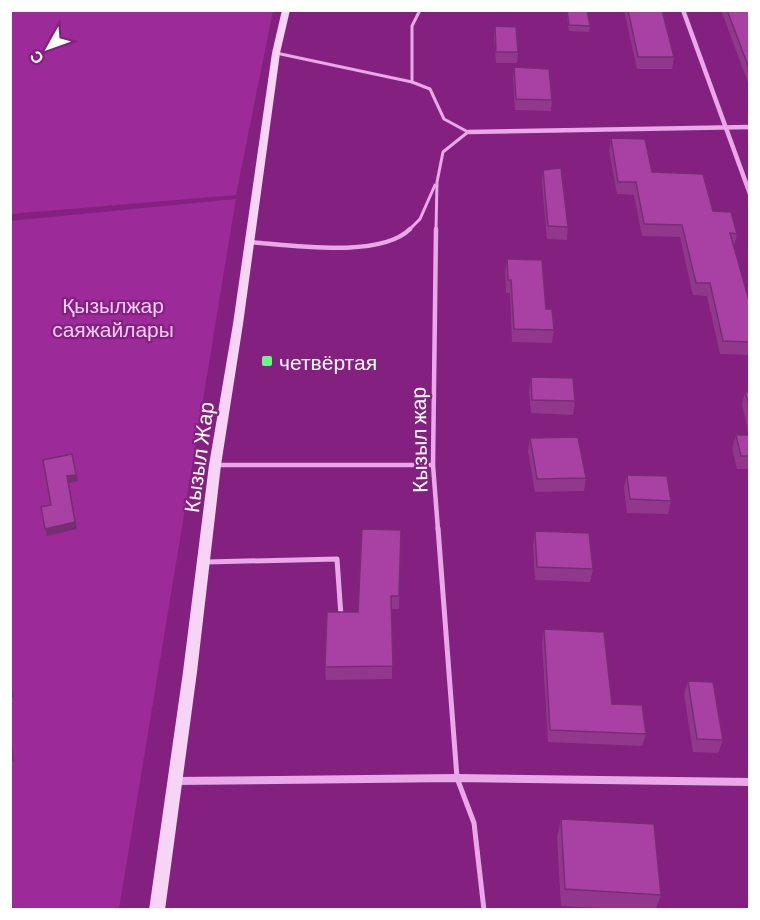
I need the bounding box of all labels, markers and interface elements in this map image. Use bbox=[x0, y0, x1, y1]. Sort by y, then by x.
north arrow bbox=[18, 18, 78, 78]
text: С bbox=[25, 47, 47, 68]
park label: Қызылжар саяжайлары bbox=[52, 292, 174, 341]
place label: четвёртая bbox=[279, 349, 377, 374]
marker: четвёртая bbox=[260, 354, 274, 368]
street label: Кызыл жар bbox=[405, 387, 431, 493]
street label: Кызыл Жар bbox=[178, 400, 218, 514]

